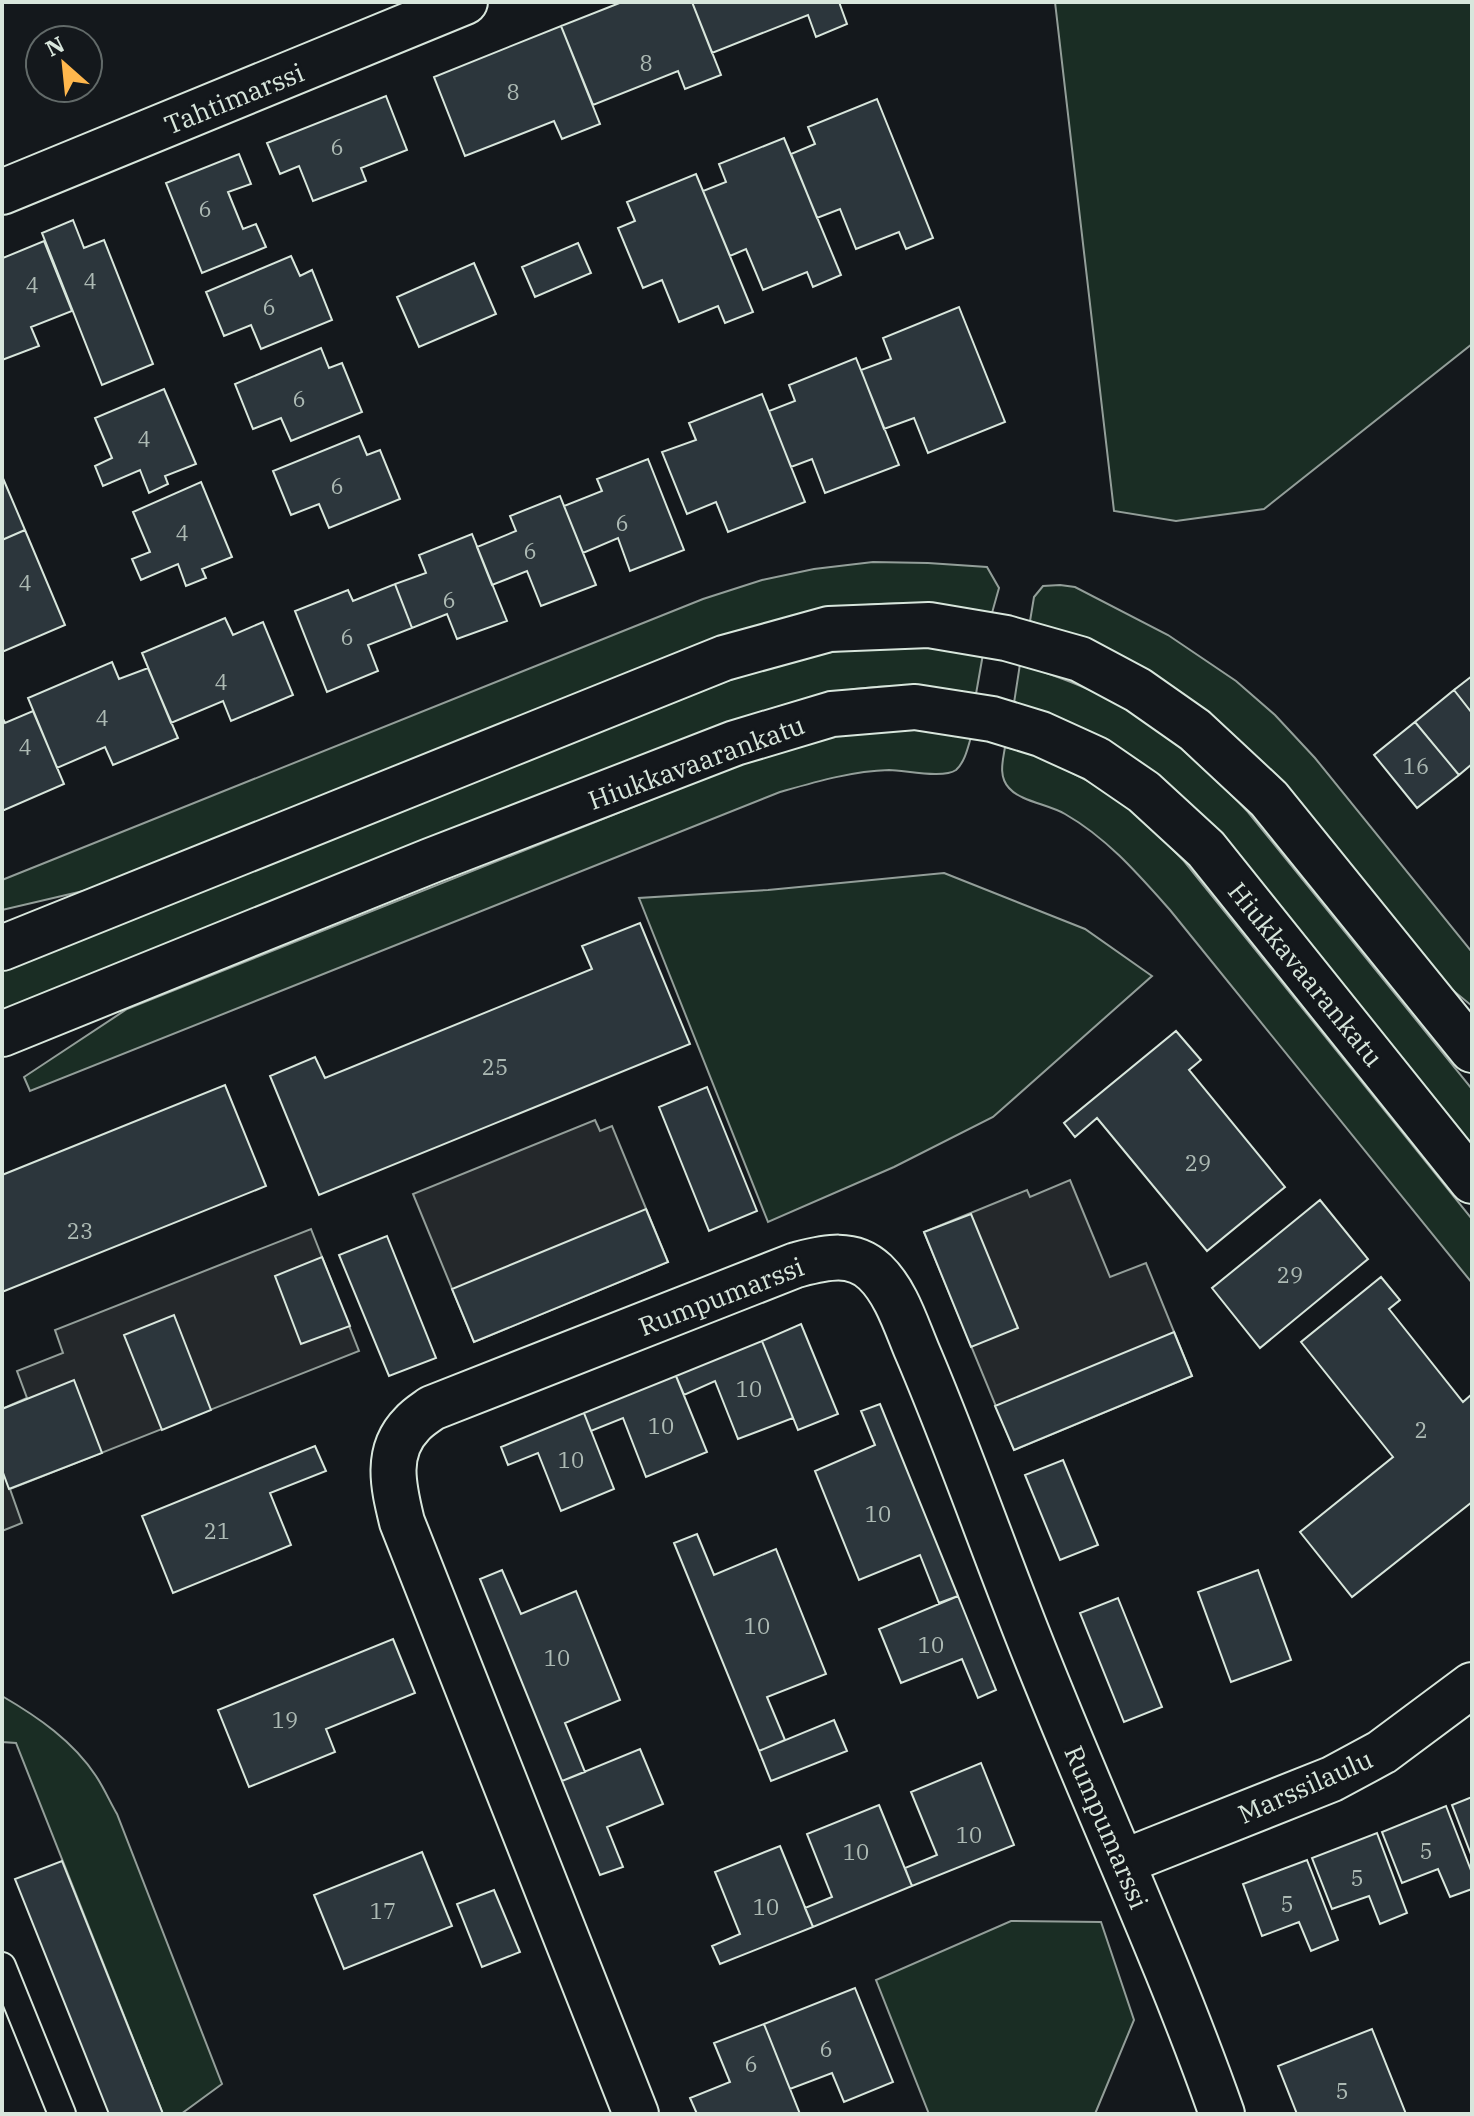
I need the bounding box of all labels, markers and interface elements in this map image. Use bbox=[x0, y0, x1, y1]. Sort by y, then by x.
north arrow bbox=[24, 24, 104, 104]
text: N bbox=[40, 29, 69, 63]
house number: 8 bbox=[639, 48, 653, 77]
street label: Tahtimarssi bbox=[159, 55, 309, 141]
house number: 8 bbox=[506, 77, 520, 106]
house number: 6 bbox=[330, 132, 344, 161]
house number: 6 bbox=[198, 194, 212, 223]
house number: 4 bbox=[83, 266, 97, 295]
house number: 4 bbox=[25, 270, 39, 299]
house number: 6 bbox=[262, 292, 276, 321]
house number: 6 bbox=[292, 384, 306, 413]
house number: 4 bbox=[137, 424, 151, 453]
house number: 6 bbox=[330, 471, 344, 500]
house number: 6 bbox=[615, 508, 629, 537]
house number: 4 bbox=[175, 518, 189, 547]
house number: 6 bbox=[523, 536, 537, 565]
house number: 4 bbox=[18, 568, 32, 597]
house number: 6 bbox=[442, 585, 456, 614]
house number: 6 bbox=[340, 622, 354, 651]
house number: 4 bbox=[214, 667, 228, 696]
house number: 4 bbox=[95, 703, 109, 732]
street label: Hiukkavaarankatu bbox=[583, 707, 809, 817]
house number: 4 bbox=[18, 732, 32, 761]
house number: 16 bbox=[1403, 751, 1429, 780]
street label: Hiukkavaarankatu bbox=[1221, 875, 1391, 1073]
house number: 25 bbox=[482, 1052, 508, 1081]
house number: 29 bbox=[1185, 1148, 1211, 1177]
house number: 23 bbox=[67, 1216, 93, 1245]
street label: Rumpumarssi bbox=[634, 1249, 808, 1343]
house number: 29 bbox=[1277, 1260, 1303, 1289]
house number: 10 bbox=[736, 1374, 762, 1403]
house number: 10 bbox=[648, 1411, 674, 1440]
house number: 2 bbox=[1414, 1415, 1428, 1444]
house number: 10 bbox=[558, 1445, 584, 1474]
house number: 10 bbox=[865, 1499, 891, 1528]
house number: 21 bbox=[204, 1516, 230, 1545]
house number: 10 bbox=[744, 1611, 770, 1640]
house number: 10 bbox=[918, 1630, 944, 1659]
house number: 10 bbox=[544, 1643, 570, 1672]
house number: 19 bbox=[272, 1705, 298, 1734]
street label: Rumpumarssi bbox=[1057, 1740, 1157, 1914]
street label: Marssilaulu bbox=[1232, 1741, 1378, 1831]
house number: 10 bbox=[956, 1820, 982, 1849]
house number: 5 bbox=[1419, 1836, 1433, 1865]
house number: 10 bbox=[843, 1837, 869, 1866]
house number: 5 bbox=[1350, 1863, 1364, 1892]
house number: 5 bbox=[1280, 1889, 1294, 1918]
house number: 10 bbox=[753, 1892, 779, 1921]
house number: 17 bbox=[370, 1896, 396, 1925]
house number: 6 bbox=[819, 2034, 833, 2063]
house number: 6 bbox=[744, 2049, 758, 2078]
house number: 5 bbox=[1335, 2076, 1349, 2105]

